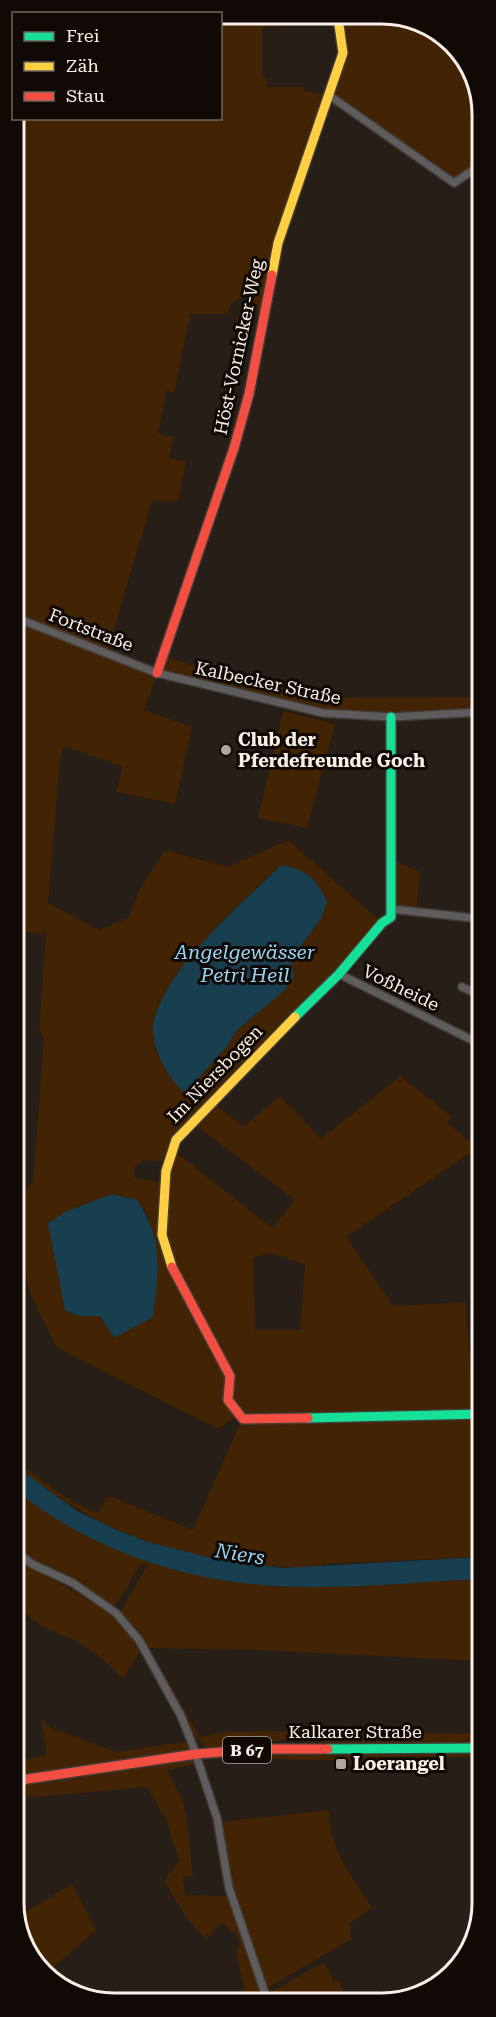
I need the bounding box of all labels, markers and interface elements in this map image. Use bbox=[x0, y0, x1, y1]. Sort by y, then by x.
legend bbox=[12, 12, 222, 120]
text: Frei bbox=[66, 25, 100, 46]
text: Zäh bbox=[66, 55, 99, 76]
text: Stau bbox=[66, 85, 105, 106]
street label: Höst-Vornicker-Weg bbox=[210, 256, 268, 437]
street label: Fortstraße bbox=[46, 604, 136, 655]
street label: Kalbecker Straße bbox=[193, 657, 343, 708]
place label: Club der Pferdefreunde Goch bbox=[238, 729, 425, 771]
marker: Club der Pferdefreunde Goch bbox=[219, 743, 233, 757]
water label: Angelgewässer Petri Heil bbox=[174, 940, 316, 987]
street label: Voßheide bbox=[360, 960, 443, 1015]
street label: Im Niersbogen bbox=[163, 1020, 267, 1127]
water label: Niers bbox=[213, 1538, 266, 1570]
street label: Kalkarer Straße bbox=[288, 1721, 422, 1742]
road number: B 67 bbox=[223, 1737, 271, 1763]
place label: Loerangel bbox=[353, 1753, 445, 1774]
marker: Loerangel bbox=[334, 1757, 348, 1771]

